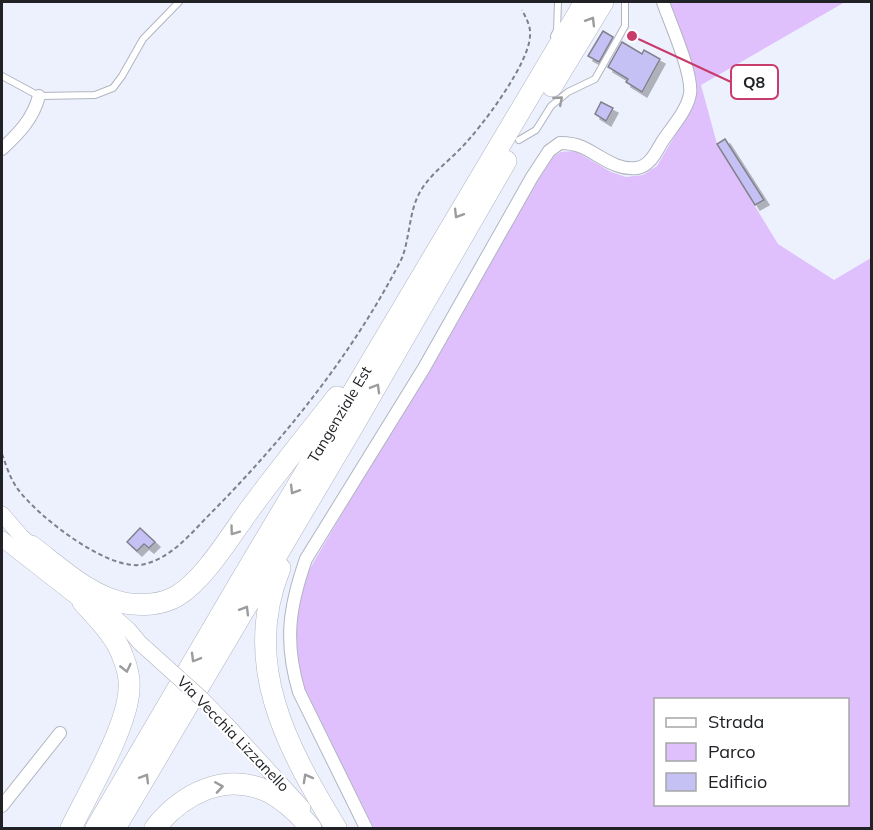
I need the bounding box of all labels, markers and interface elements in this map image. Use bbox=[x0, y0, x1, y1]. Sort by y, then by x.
one-way arrow bbox=[584, 17, 596, 27]
callout: Q8 bbox=[731, 65, 778, 99]
text: Q8 bbox=[743, 72, 765, 92]
one-way arrow bbox=[552, 96, 563, 107]
one-way arrow bbox=[454, 208, 466, 218]
street label: Tangenziale Est bbox=[303, 362, 375, 466]
one-way arrow bbox=[368, 384, 380, 394]
one-way arrow bbox=[290, 484, 302, 494]
one-way arrow bbox=[230, 524, 241, 535]
one-way arrow bbox=[237, 606, 249, 616]
one-way arrow bbox=[191, 652, 203, 662]
one-way arrow bbox=[118, 662, 131, 672]
street label: Via Vecchia Lizzanello bbox=[173, 672, 294, 795]
legend bbox=[654, 698, 849, 806]
text: Strada bbox=[708, 710, 764, 733]
text: Parco bbox=[708, 740, 756, 763]
text: Edificio bbox=[708, 770, 767, 793]
one-way arrow bbox=[138, 774, 149, 784]
one-way arrow bbox=[303, 774, 314, 784]
one-way arrow bbox=[215, 781, 224, 793]

